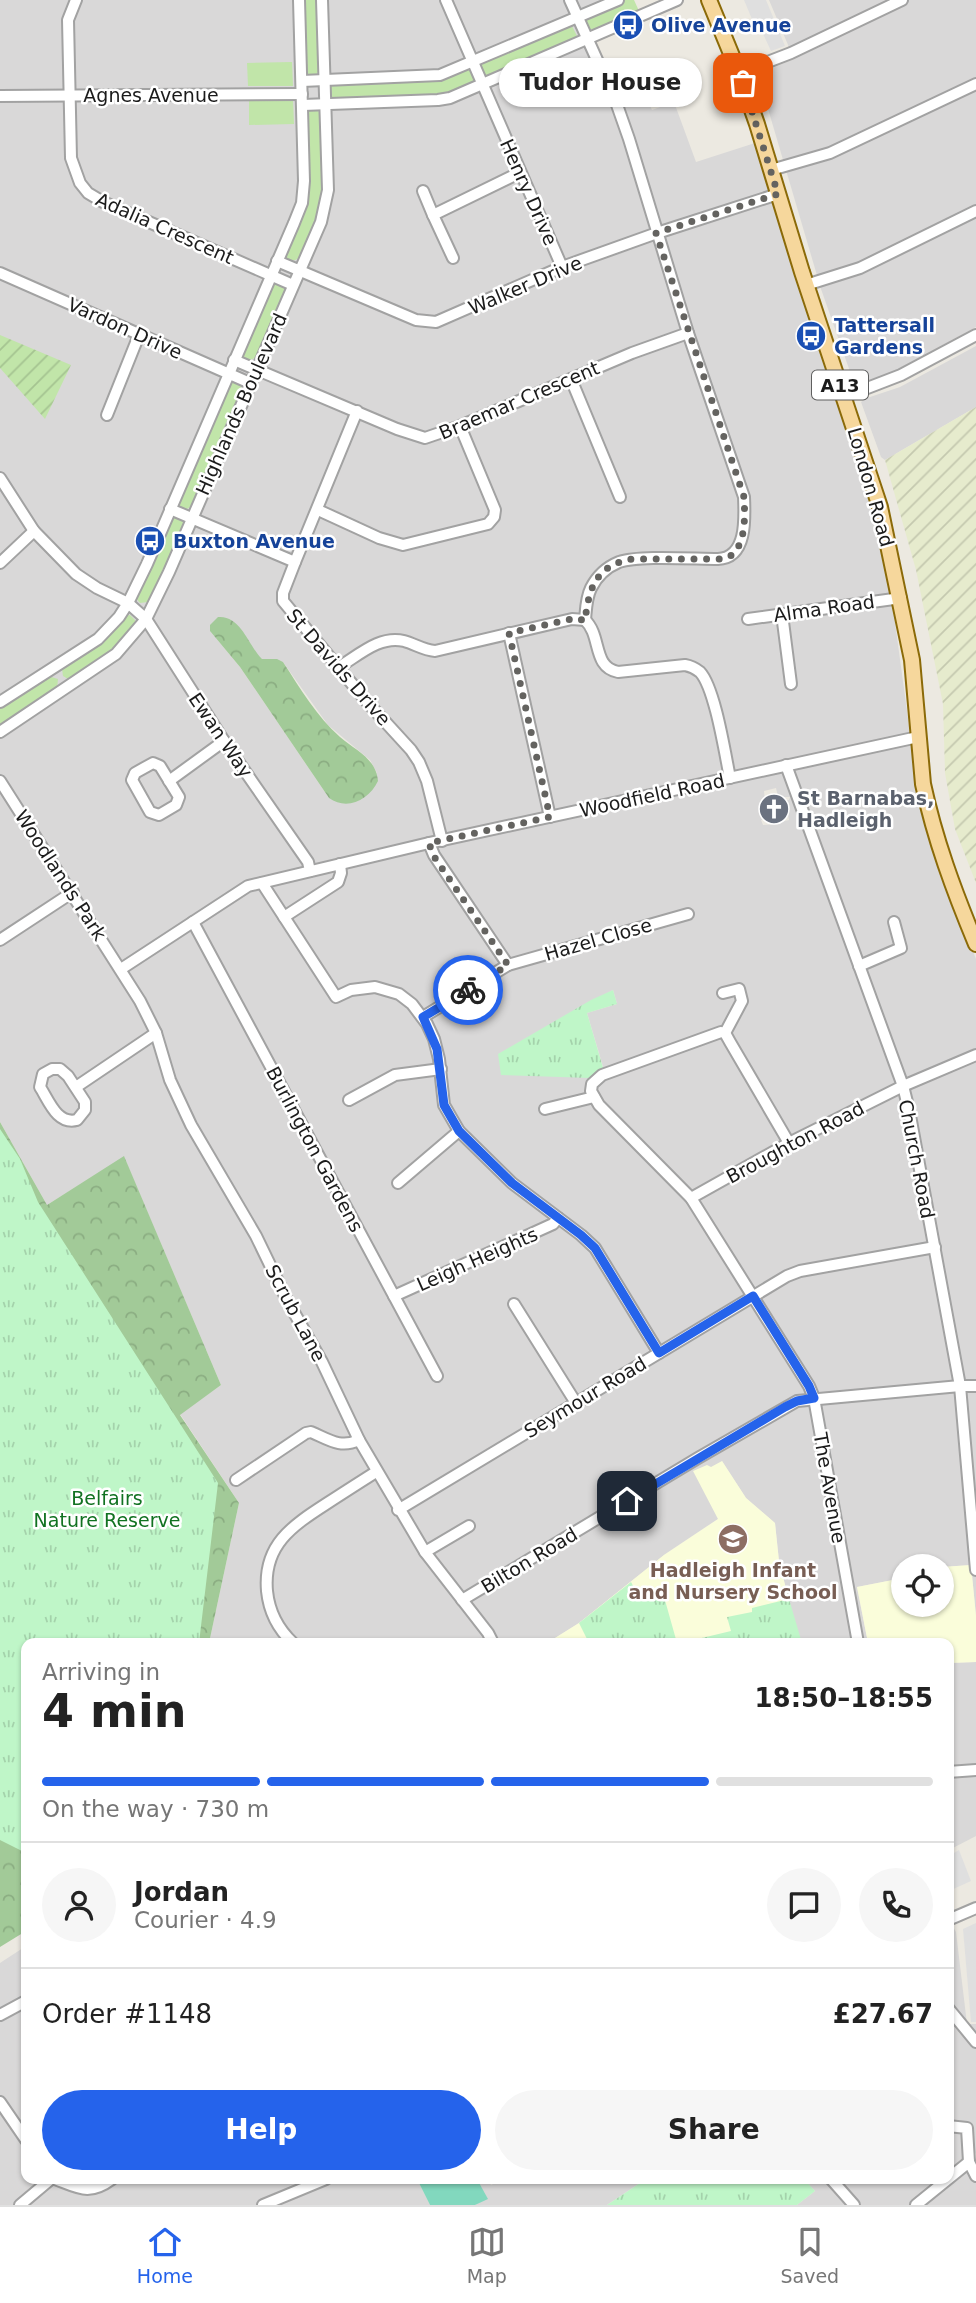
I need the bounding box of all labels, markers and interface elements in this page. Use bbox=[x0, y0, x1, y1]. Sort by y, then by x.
bus stop icon: Olive Avenue bbox=[611, 8, 645, 42]
place label: Olive Avenue bbox=[651, 14, 791, 36]
pin bbox=[713, 53, 773, 113]
callout: Tudor House bbox=[498, 58, 701, 108]
icon: bag bbox=[724, 64, 762, 102]
text: Tudor House bbox=[520, 69, 681, 95]
street label: Agnes Avenue bbox=[83, 84, 219, 106]
street label: Henry Drive bbox=[496, 136, 562, 248]
street label: Adalia Crescent bbox=[93, 188, 237, 268]
street label: Walker Drive bbox=[465, 251, 585, 319]
street label: Vardon Drive bbox=[64, 293, 186, 363]
street label: Highlands Boulevard bbox=[191, 310, 291, 498]
place label: Tattersall Gardens bbox=[834, 314, 935, 358]
bus stop icon: Tattersall Gardens bbox=[794, 319, 828, 353]
street label: Braemar Crescent bbox=[436, 356, 602, 444]
road number: A13 bbox=[812, 370, 868, 400]
street label: London Road bbox=[843, 425, 899, 549]
bus stop icon: Buxton Avenue bbox=[133, 524, 167, 558]
place label: Buxton Avenue bbox=[173, 530, 335, 552]
street label: Alma Road bbox=[772, 590, 876, 626]
street label: St Davids Drive bbox=[282, 604, 396, 730]
street label: Ewan Way bbox=[185, 688, 257, 782]
street label: Woodfield Road bbox=[577, 769, 727, 821]
place label: St Barnabas, Hadleigh bbox=[797, 787, 934, 831]
church icon: St Barnabas, Hadleigh bbox=[757, 792, 791, 826]
street label: Woodlands Park bbox=[11, 806, 111, 944]
street label: Hazel Close bbox=[542, 913, 654, 965]
courier bbox=[433, 955, 503, 1025]
icon: bike bbox=[449, 971, 487, 1009]
street label: Burlington Gardens bbox=[262, 1062, 368, 1236]
street label: Broughton Road bbox=[722, 1096, 868, 1188]
street label: Church Road bbox=[895, 1098, 939, 1220]
street label: Leigh Heights bbox=[413, 1222, 541, 1296]
street label: Scrub Lane bbox=[261, 1261, 331, 1365]
street label: Seymour Road bbox=[520, 1352, 650, 1442]
street label: The Avenue bbox=[809, 1430, 851, 1545]
pin bbox=[597, 1471, 657, 1531]
icon: home bbox=[608, 1482, 646, 1520]
park label: Belfairs Nature Reserve bbox=[34, 1487, 180, 1531]
school or university icon: Hadleigh Infant and Nursery School bbox=[716, 1522, 750, 1556]
street label: Bilton Road bbox=[477, 1523, 581, 1597]
map controls bbox=[891, 1554, 954, 1617]
button: locate bbox=[891, 1554, 954, 1617]
place label: Hadleigh Infant and Nursery School bbox=[628, 1559, 838, 1603]
text: Arriving in bbox=[42, 1659, 160, 1685]
text: 18:50–18:55 bbox=[754, 1683, 933, 1713]
text: 4 min bbox=[42, 1684, 186, 1738]
text: On the way · 730 m bbox=[42, 1796, 269, 1822]
button: person bbox=[42, 1868, 116, 1942]
button: chat bbox=[767, 1868, 841, 1942]
button: phone bbox=[859, 1868, 933, 1942]
text: Jordan bbox=[134, 1877, 229, 1907]
text: Courier · 4.9 bbox=[134, 1907, 277, 1933]
text: Order #1148 bbox=[42, 1999, 212, 2029]
text: £27.67 bbox=[833, 1999, 933, 2029]
button: Help bbox=[42, 2090, 481, 2170]
button: Share bbox=[495, 2090, 933, 2170]
tab: Home bbox=[137, 2223, 193, 2287]
tab: Map bbox=[467, 2223, 507, 2287]
tab: Saved bbox=[780, 2223, 839, 2287]

